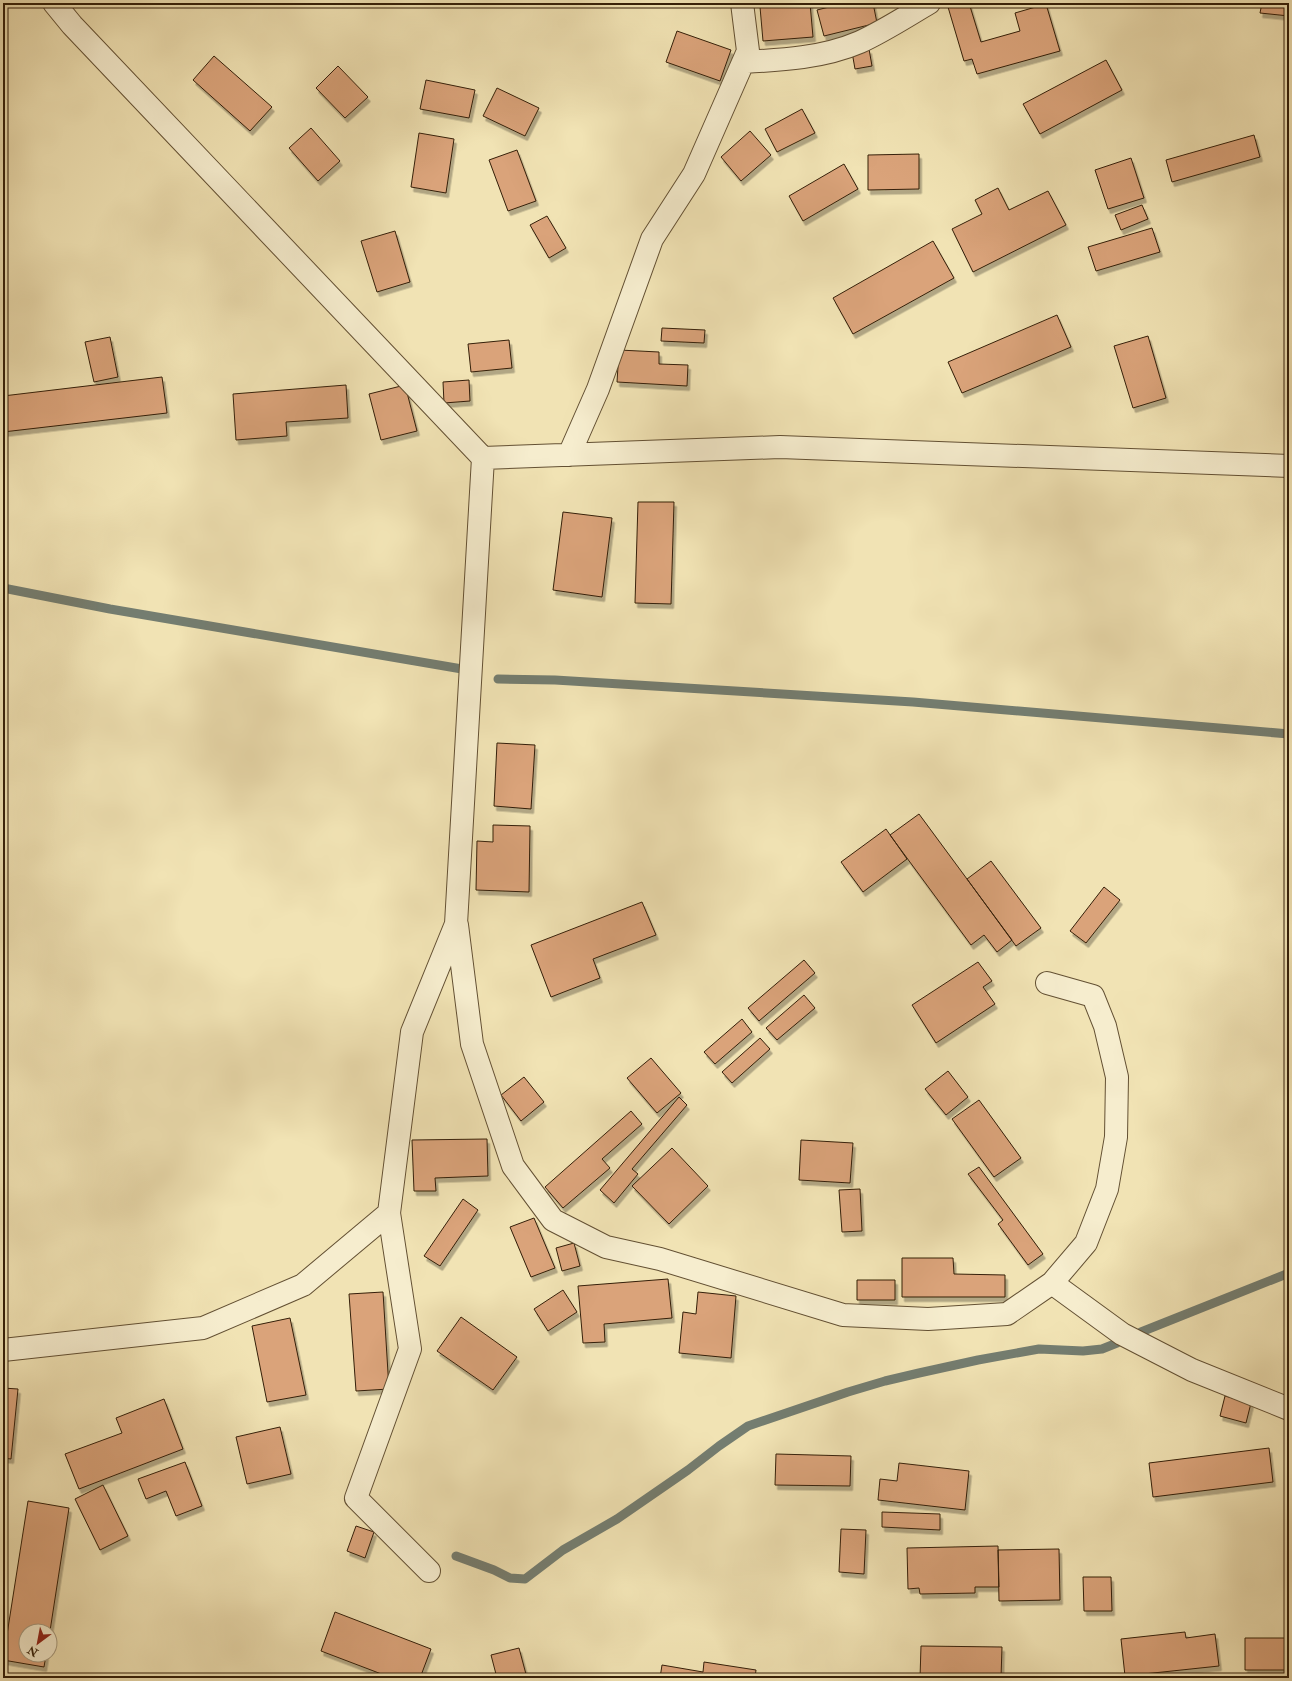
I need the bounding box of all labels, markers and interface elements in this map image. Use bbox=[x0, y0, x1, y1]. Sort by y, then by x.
north arrow bbox=[18, 1623, 58, 1663]
text: N bbox=[24, 1642, 41, 1660]

